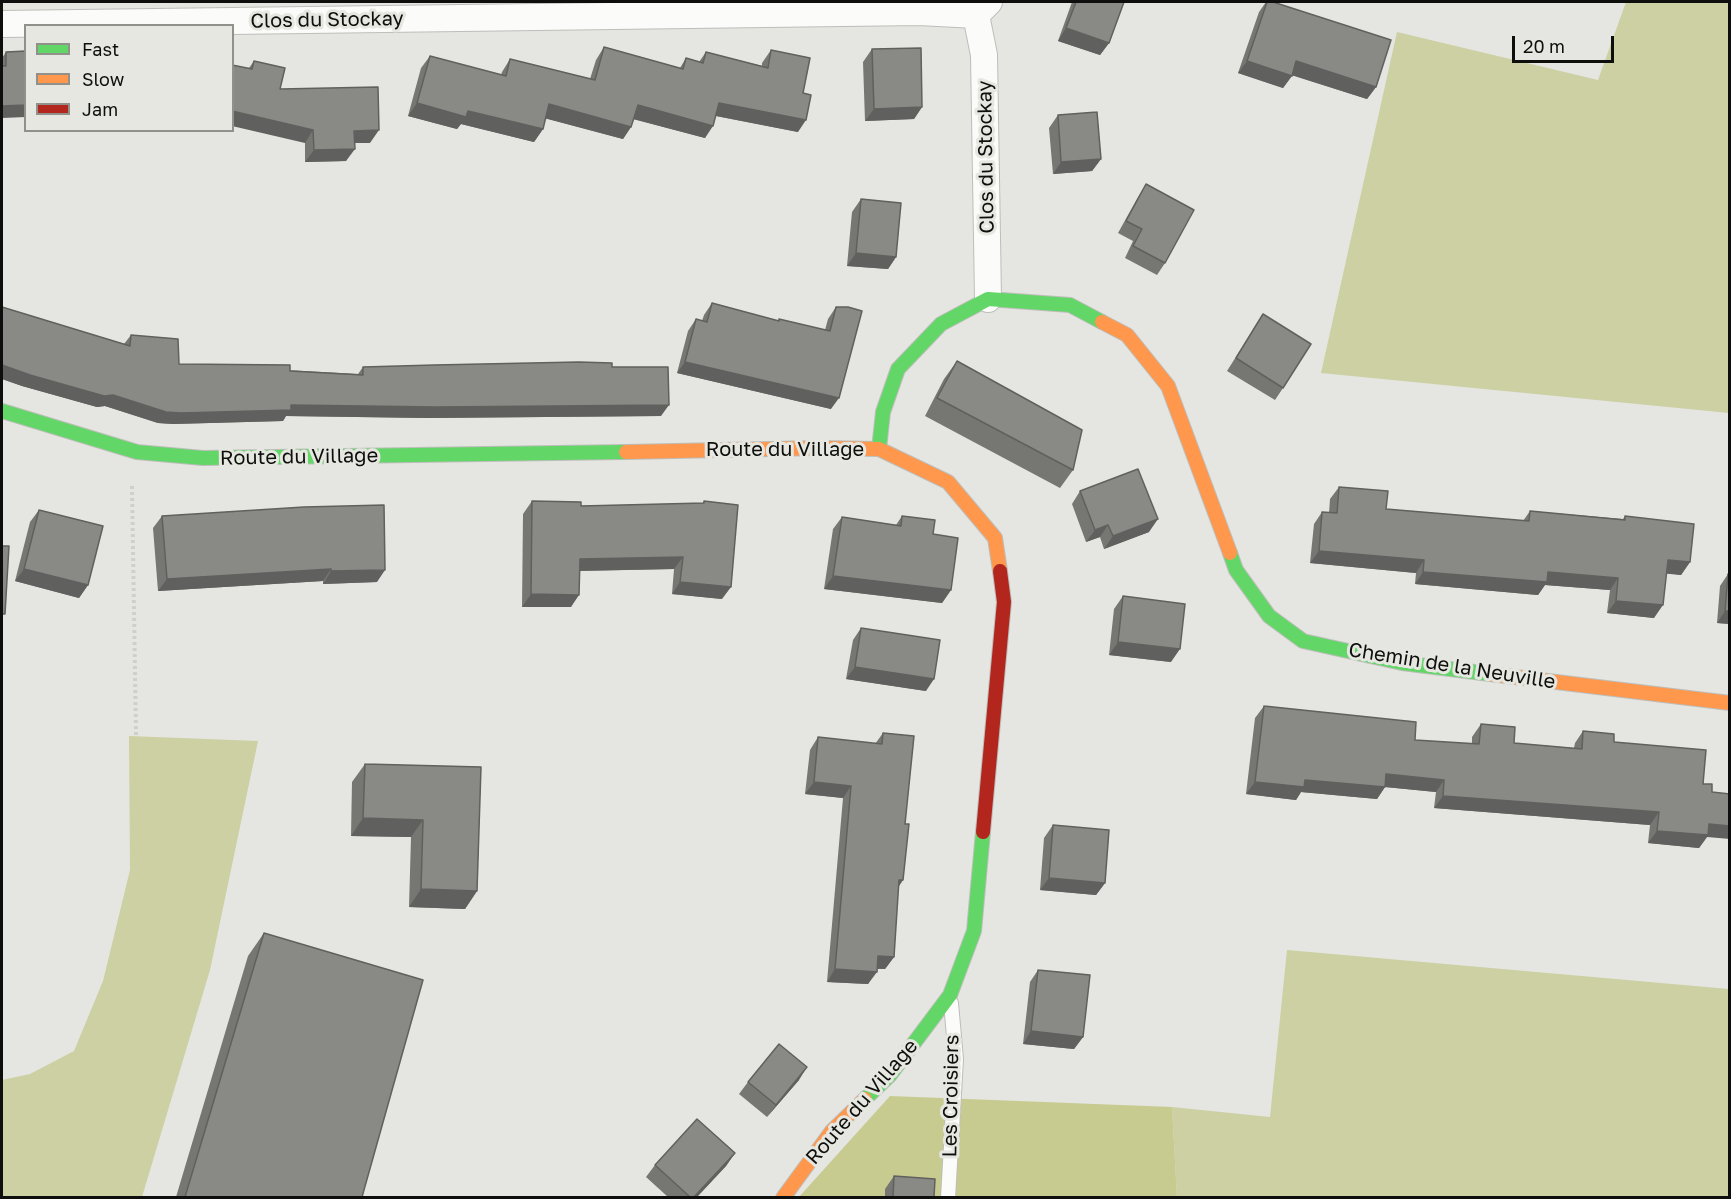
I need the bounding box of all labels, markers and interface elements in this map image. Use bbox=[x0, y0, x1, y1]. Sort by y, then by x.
street label: Clos du Stockay bbox=[250, 7, 404, 33]
legend bbox=[24, 24, 234, 132]
scale bar bbox=[1515, 24, 1617, 62]
text: 20 m bbox=[1523, 35, 1565, 57]
text: Fast bbox=[82, 38, 119, 60]
text: Slow bbox=[82, 68, 124, 90]
street label: Clos du Stockay bbox=[973, 80, 999, 234]
text: Jam bbox=[82, 98, 118, 120]
street label: Route du Village bbox=[706, 438, 864, 462]
street label: Route du Village bbox=[220, 444, 378, 470]
street label: Chemin de la Neuville bbox=[1347, 638, 1557, 694]
street label: Route du Village bbox=[801, 1034, 923, 1170]
street label: Les Croisiers bbox=[938, 1034, 964, 1158]

